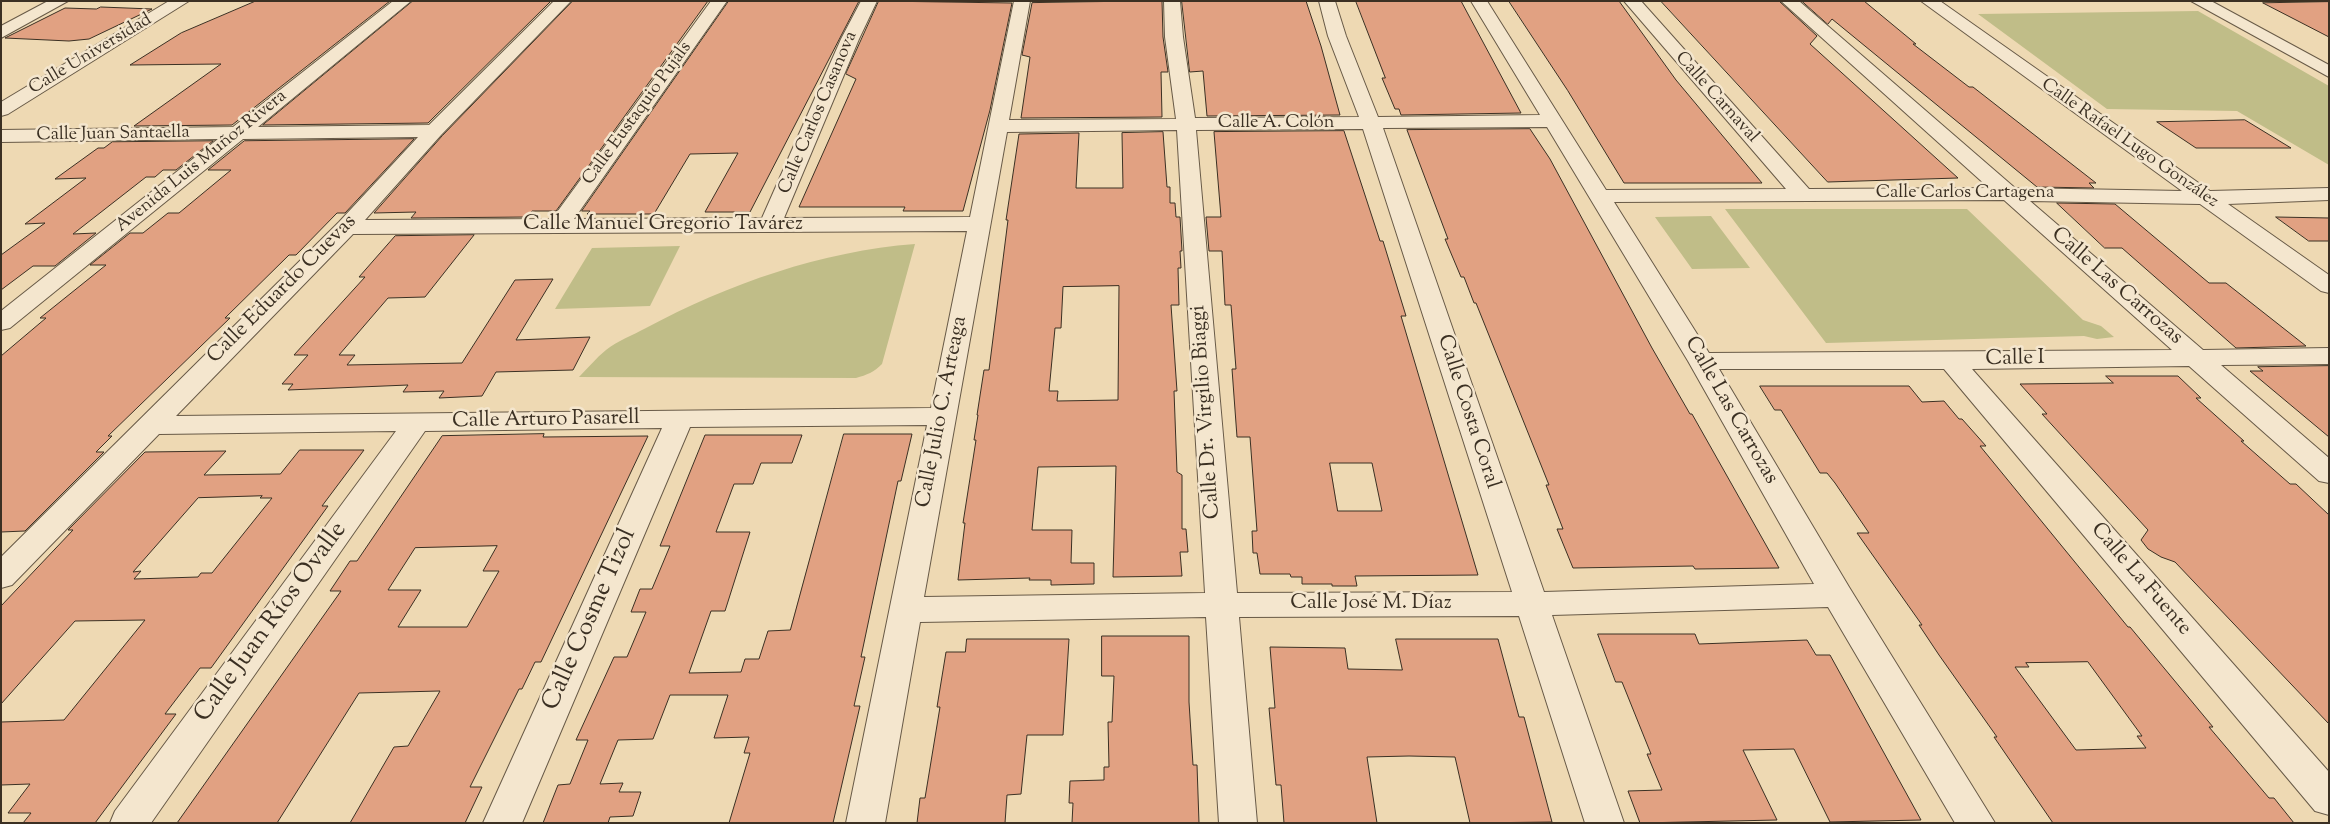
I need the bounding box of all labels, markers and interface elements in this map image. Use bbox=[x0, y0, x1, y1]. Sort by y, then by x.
street label: Calle Universidad bbox=[26, 10, 156, 100]
street label: Calle Carlos Casanova bbox=[775, 28, 863, 198]
street label: Calle Eustaquio Pujals bbox=[579, 38, 697, 190]
street label: Calle Carnaval bbox=[1669, 48, 1763, 148]
street label: Calle Rafael Lugo González bbox=[2036, 75, 2222, 213]
street label: Avenida Luis Muñoz Rivera bbox=[112, 86, 292, 238]
street label: Calle A. Colón bbox=[1218, 113, 1334, 135]
street label: Calle Juan Santaella bbox=[36, 123, 190, 147]
street label: Calle Carlos Cartagena bbox=[1876, 183, 2054, 205]
street label: Calle Eduardo Cuevas bbox=[203, 210, 363, 370]
street label: Calle Manuel Gregorio Tavárez bbox=[523, 212, 803, 238]
street label: Calle Las Carrozas bbox=[2045, 223, 2187, 351]
street label: Calle Dr. Virgilio Biaggi bbox=[1187, 304, 1227, 520]
street label: Calle Julio C. Arteaga bbox=[912, 314, 974, 510]
street label: Calle Costa Coral bbox=[1430, 332, 1504, 492]
street label: Calle Las Carrozas bbox=[1678, 333, 1782, 489]
street label: Calle I bbox=[1985, 347, 2045, 373]
street label: Calle Arturo Pasarell bbox=[452, 407, 640, 435]
street label: Calle Juan Ríos Ovalle bbox=[189, 517, 355, 729]
street label: Calle La Fuente bbox=[2084, 518, 2196, 642]
street label: Calle Cosme Tizol bbox=[537, 524, 645, 716]
street label: Calle José M. Díaz bbox=[1290, 591, 1452, 617]

